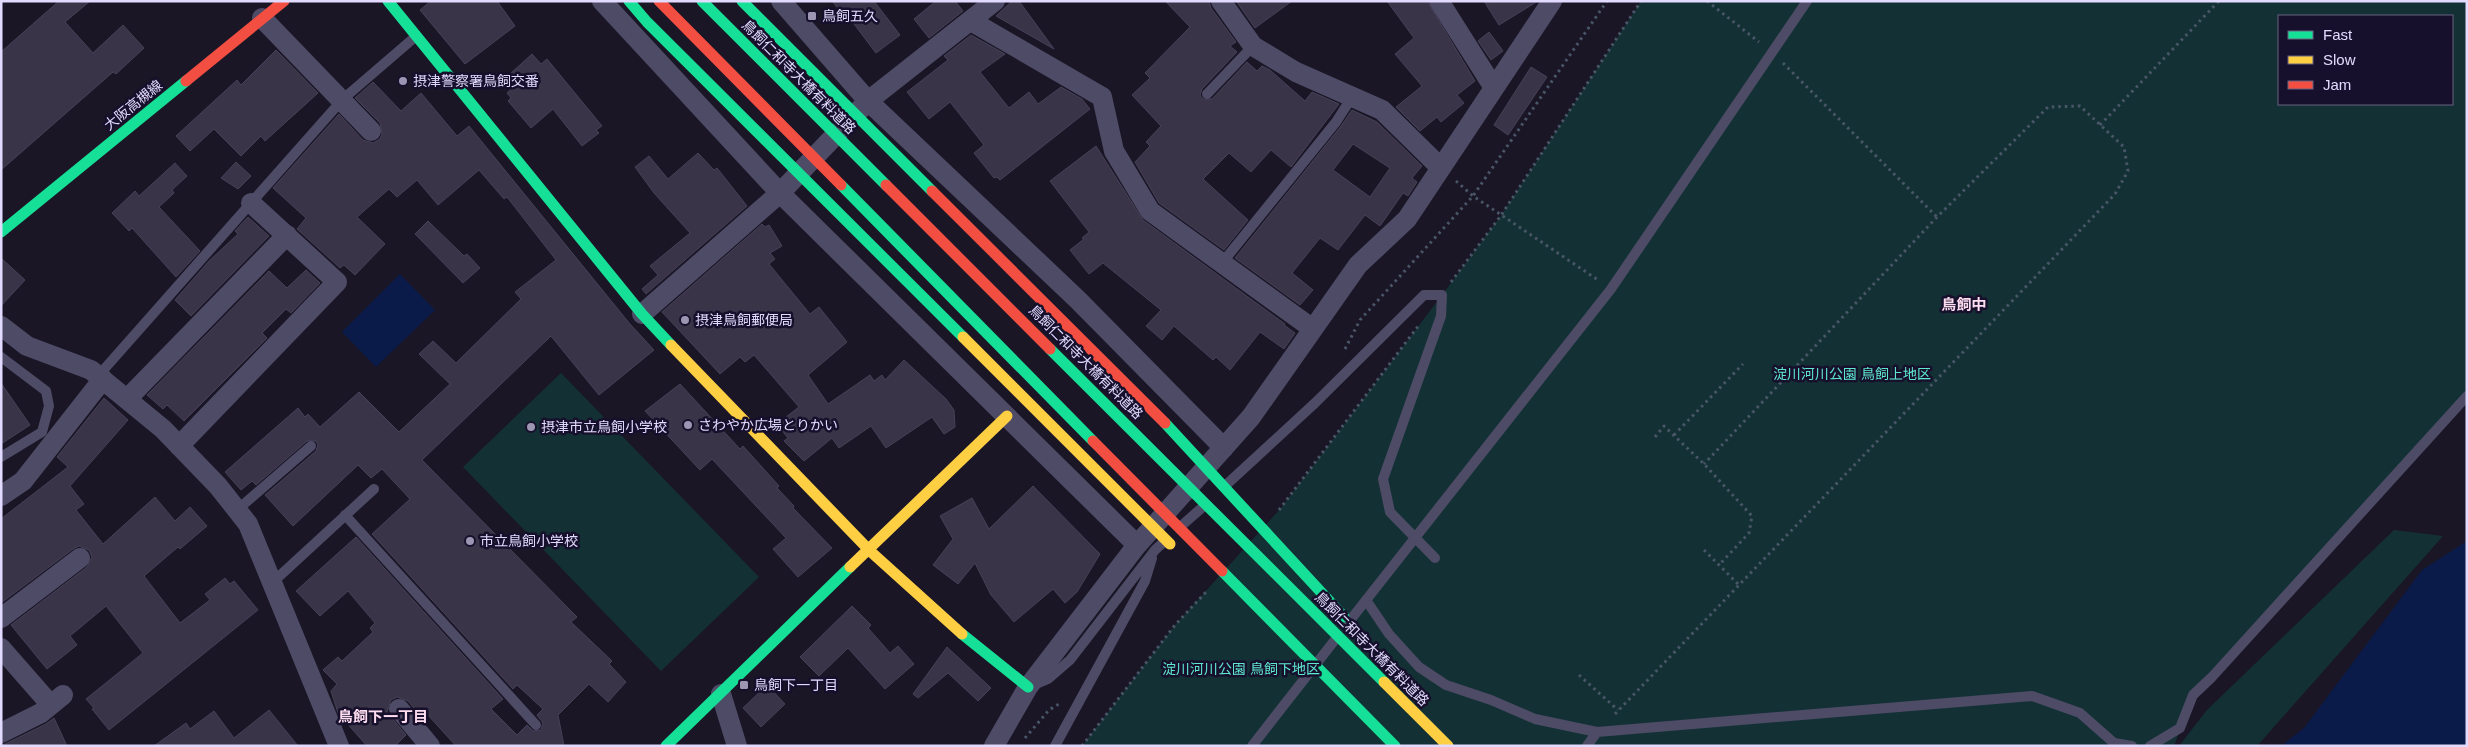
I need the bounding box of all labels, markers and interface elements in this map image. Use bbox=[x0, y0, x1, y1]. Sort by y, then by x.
place label: 鳥飼五久 bbox=[822, 8, 878, 24]
marker: 鳥飼五久 bbox=[806, 10, 818, 22]
legend bbox=[2278, 15, 2453, 105]
street label: 鳥飼仁和寺大橋有料道路 bbox=[739, 17, 859, 137]
text: Fast bbox=[2323, 26, 2353, 43]
text: Slow bbox=[2323, 51, 2356, 68]
place label: 摂津警察署鳥飼交番 bbox=[413, 73, 539, 89]
marker: 摂津警察署鳥飼交番 bbox=[397, 75, 409, 87]
text: Jam bbox=[2323, 76, 2351, 93]
street label: 大阪高槻線 bbox=[101, 77, 165, 133]
district label: 鳥飼中 bbox=[1941, 296, 1987, 313]
street label: 鳥飼仁和寺大橋有料道路 bbox=[1026, 302, 1146, 422]
place label: 摂津鳥飼郵便局 bbox=[695, 312, 793, 328]
marker: 摂津鳥飼郵便局 bbox=[679, 314, 691, 326]
park label: 淀川河川公園 鳥飼上地区 bbox=[1773, 366, 1931, 382]
place label: さわやか広場とりかい bbox=[698, 417, 838, 433]
place label: 摂津市立鳥飼小学校 bbox=[541, 419, 667, 435]
marker: さわやか広場とりかい bbox=[682, 419, 694, 431]
marker: 摂津市立鳥飼小学校 bbox=[525, 421, 537, 433]
place label: 市立鳥飼小学校 bbox=[480, 533, 578, 549]
marker: 市立鳥飼小学校 bbox=[464, 535, 476, 547]
street label: 鳥飼仁和寺大橋有料道路 bbox=[1312, 589, 1432, 709]
park label: 淀川河川公園 鳥飼下地区 bbox=[1162, 661, 1320, 677]
place label: 鳥飼下一丁目 bbox=[754, 677, 838, 693]
marker: 鳥飼下一丁目 bbox=[738, 679, 750, 691]
district label: 鳥飼下一丁目 bbox=[338, 708, 428, 725]

